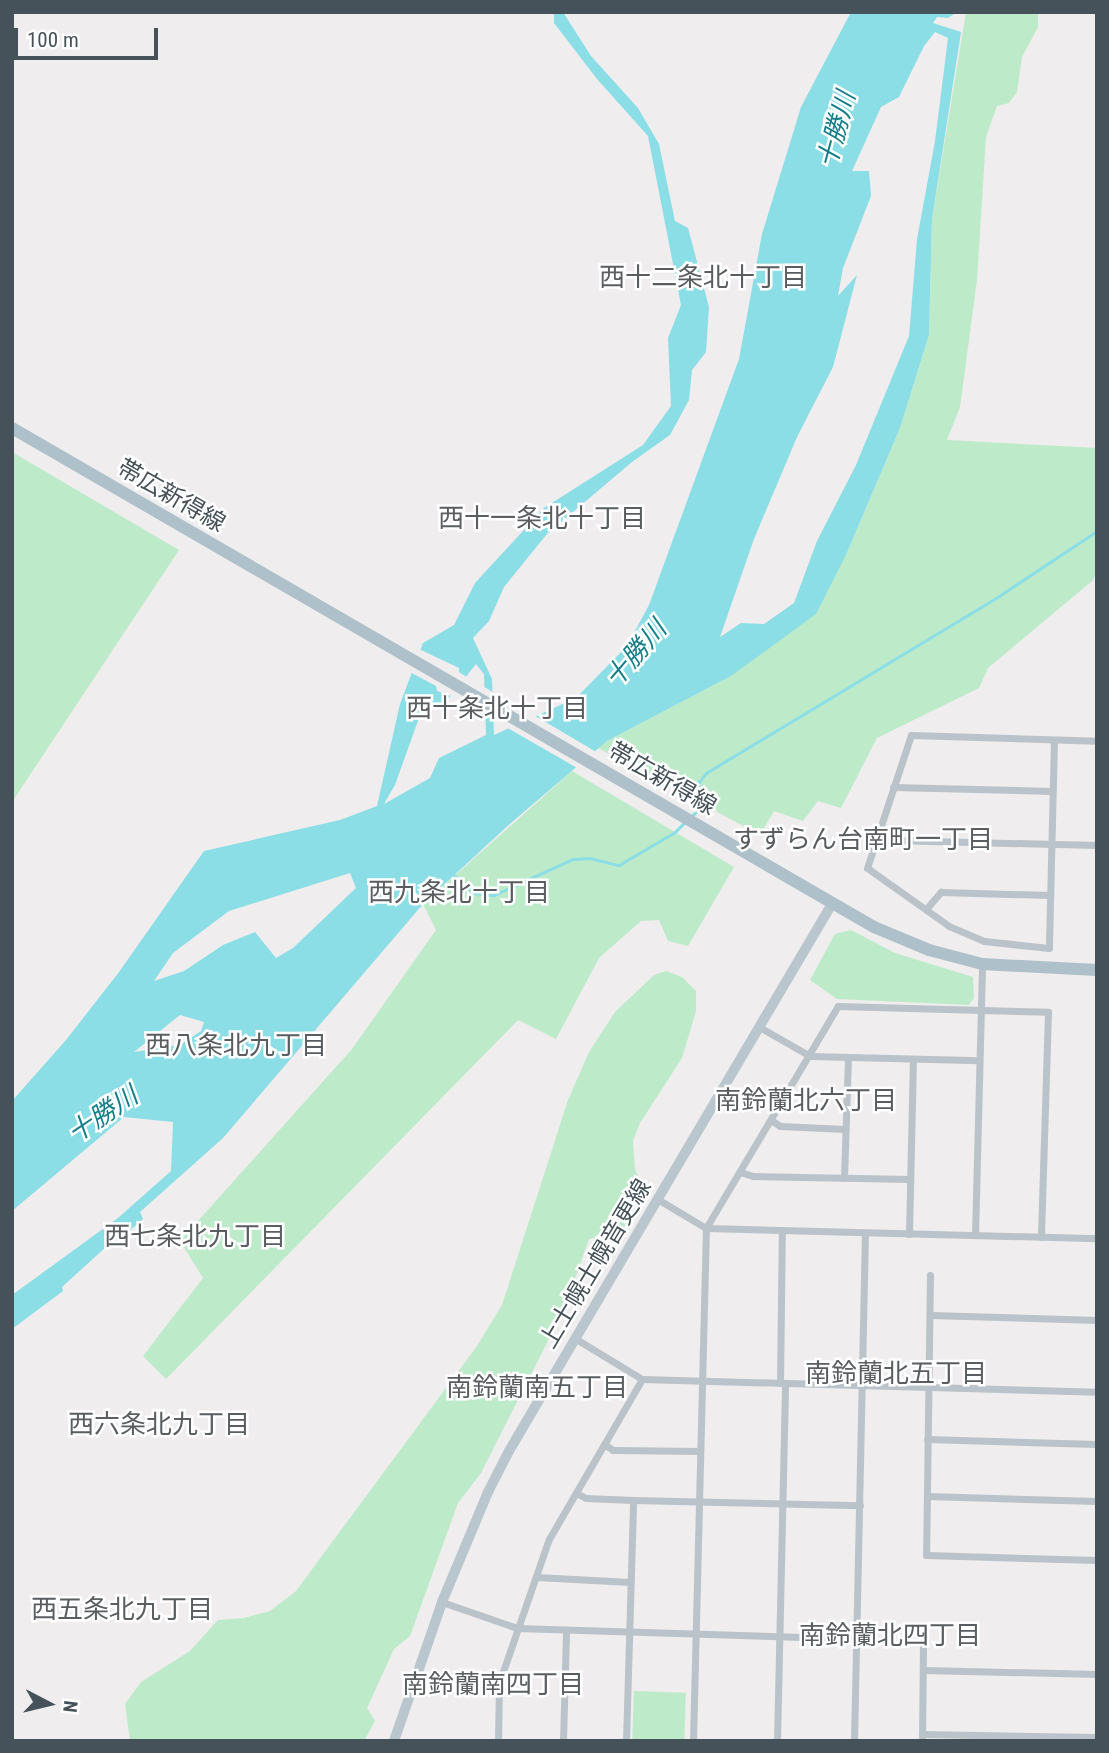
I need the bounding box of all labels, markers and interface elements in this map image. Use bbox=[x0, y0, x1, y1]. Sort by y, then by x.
scale bar bbox=[18, 14, 161, 58]
text: 100 m bbox=[27, 28, 79, 52]
water label: 十勝川 bbox=[812, 88, 862, 172]
district label: 西十二条北十丁目 bbox=[599, 262, 807, 294]
street label: 帯広新得線 bbox=[112, 454, 230, 538]
district label: 西十一条北十丁目 bbox=[438, 503, 646, 535]
water label: 十勝川 bbox=[599, 614, 673, 694]
district label: 西十条北十丁目 bbox=[406, 693, 588, 725]
street label: 帯広新得線 bbox=[603, 737, 721, 821]
district label: すずらん台南町一丁目 bbox=[733, 824, 993, 856]
district label: 西九条北十丁目 bbox=[368, 877, 550, 909]
district label: 西八条北九丁目 bbox=[145, 1030, 327, 1062]
water label: 十勝川 bbox=[62, 1080, 144, 1150]
district label: 南鈴蘭北六丁目 bbox=[715, 1085, 897, 1117]
street label: 上士幌士幌音更線 bbox=[534, 1174, 658, 1354]
district label: 西七条北九丁目 bbox=[104, 1221, 286, 1253]
district label: 南鈴蘭北五丁目 bbox=[805, 1358, 987, 1390]
district label: 南鈴蘭南五丁目 bbox=[446, 1372, 628, 1404]
district label: 西六条北九丁目 bbox=[68, 1409, 250, 1441]
district label: 西五条北九丁目 bbox=[31, 1594, 213, 1626]
district label: 南鈴蘭北四丁目 bbox=[799, 1620, 981, 1652]
north arrow bbox=[14, 1669, 84, 1739]
district label: 南鈴蘭南四丁目 bbox=[402, 1669, 584, 1701]
text: N bbox=[58, 1699, 82, 1714]

